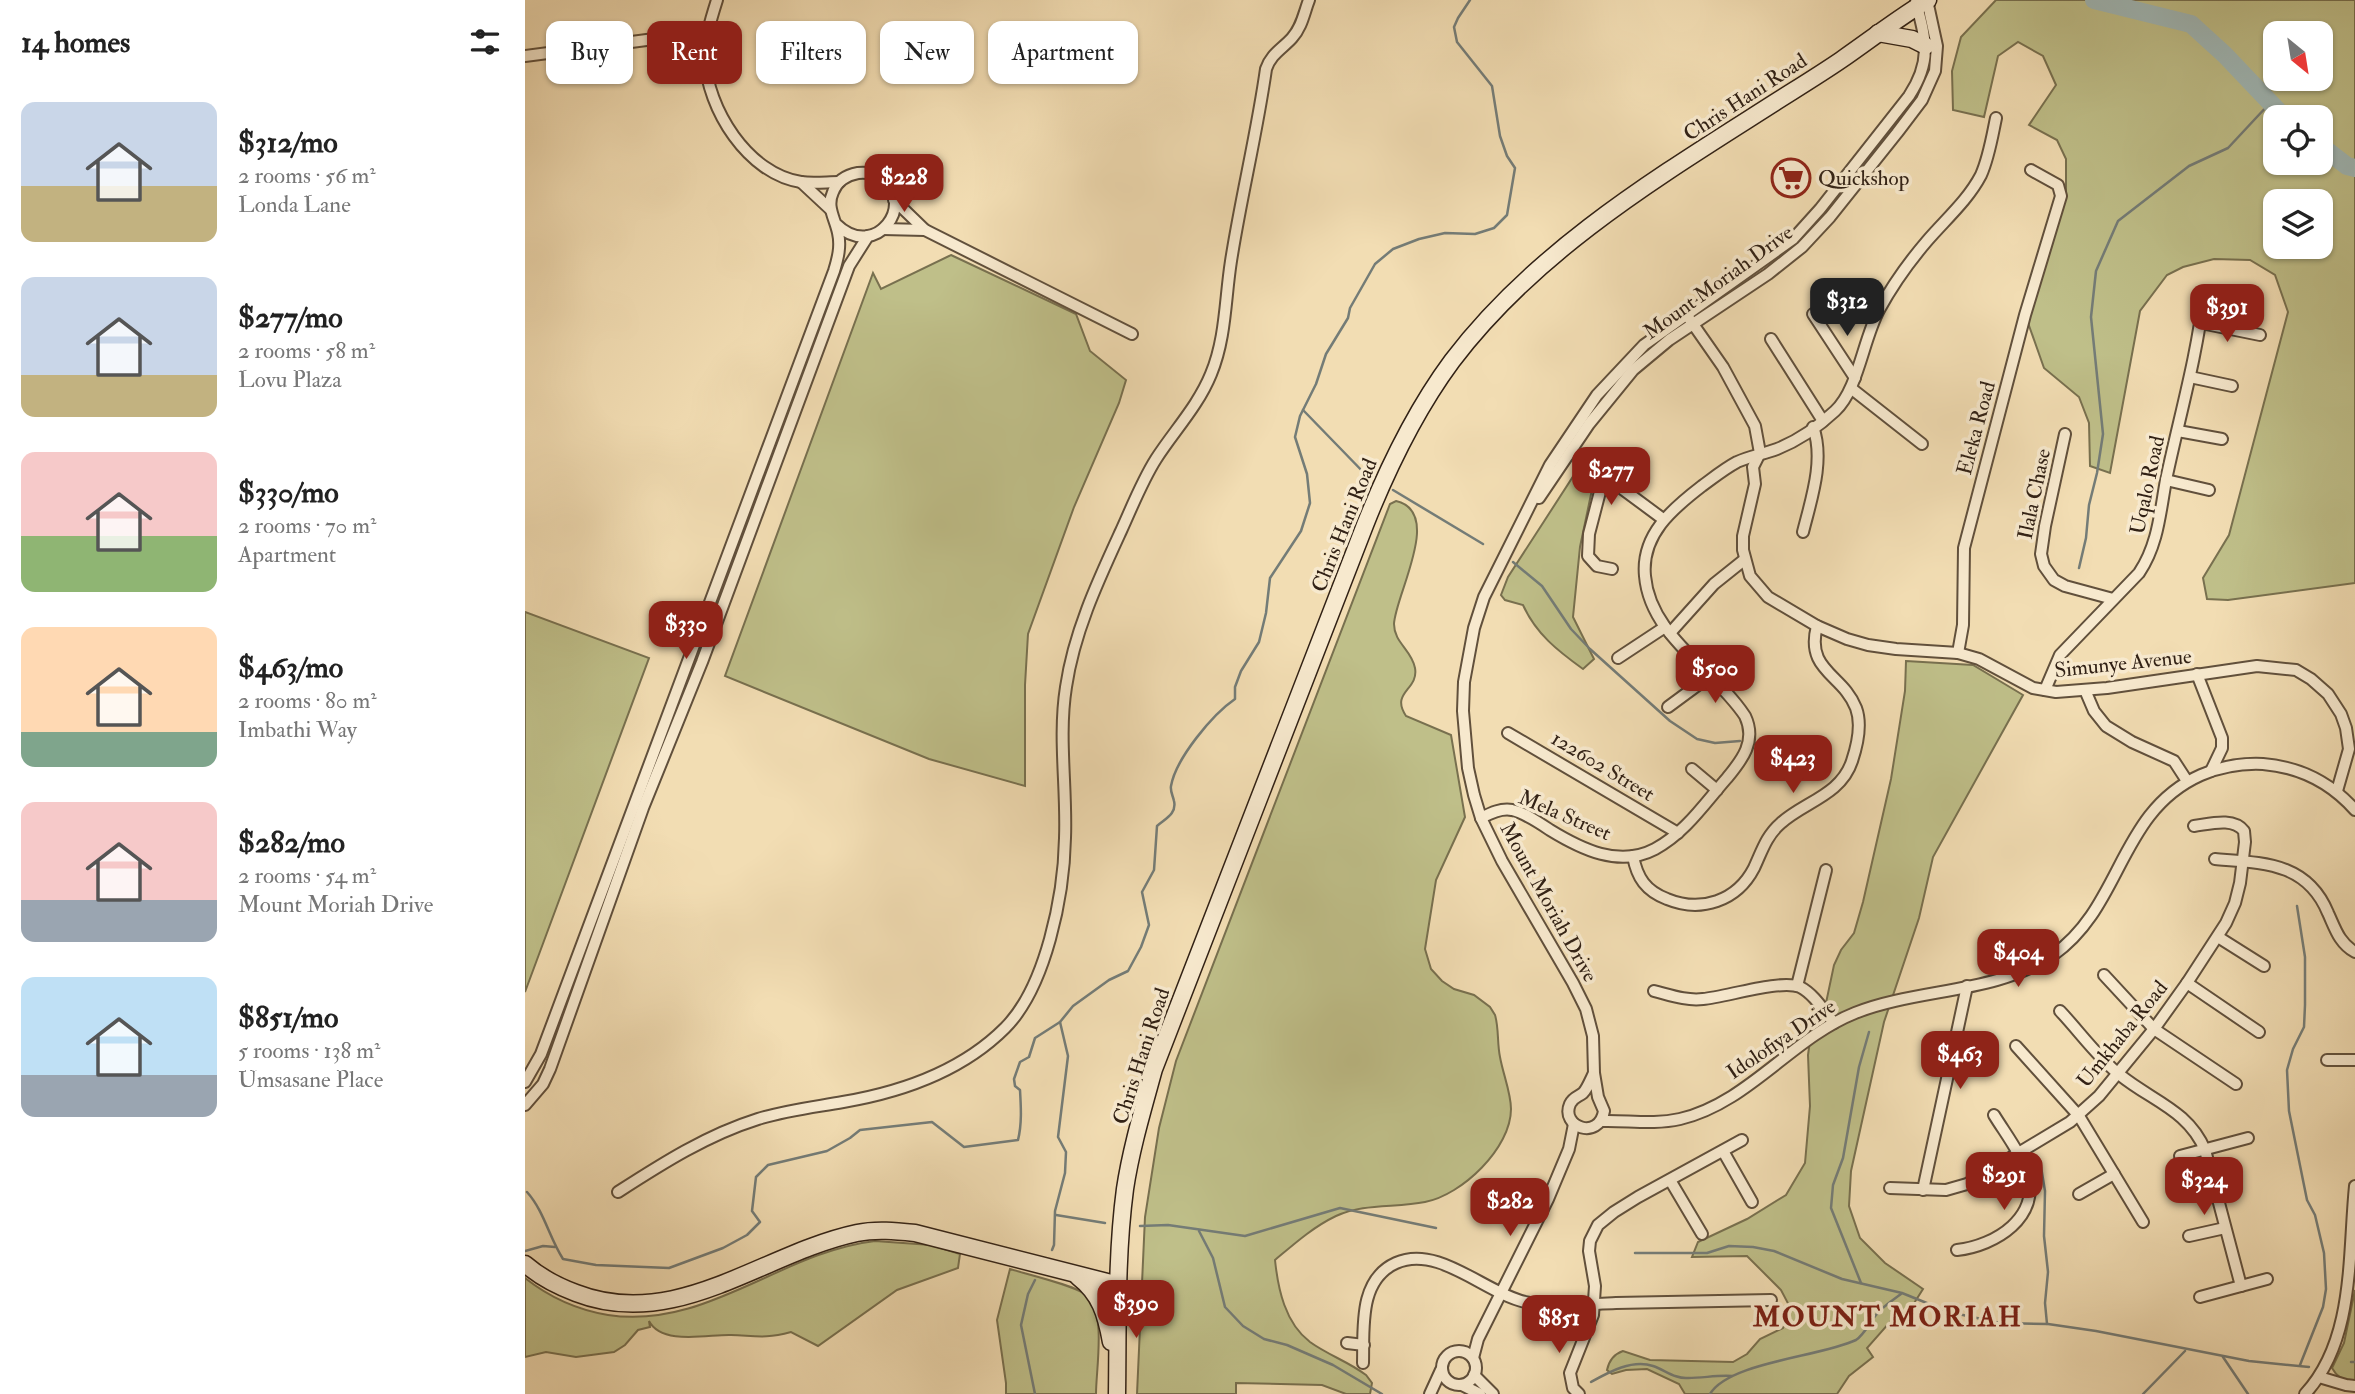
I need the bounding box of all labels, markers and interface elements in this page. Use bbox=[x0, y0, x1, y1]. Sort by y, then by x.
chip: Buy bbox=[546, 21, 633, 84]
chip: Rent bbox=[647, 21, 742, 84]
chip: Filters bbox=[756, 21, 866, 84]
chip: New bbox=[880, 21, 974, 84]
chip: Apartment bbox=[988, 21, 1138, 84]
north arrow bbox=[2263, 21, 2333, 91]
map controls bbox=[2263, 21, 2333, 259]
icon: filters bbox=[466, 23, 504, 61]
text: 14 homes bbox=[21, 24, 130, 61]
street label: Chris Hani Road bbox=[1678, 47, 1813, 147]
button: locate bbox=[2263, 105, 2333, 175]
text: $312/mo bbox=[238, 124, 338, 161]
icon: home bbox=[77, 130, 161, 214]
pin: $228 bbox=[863, 154, 945, 214]
supermarket icon: Quickshop bbox=[1770, 157, 1812, 199]
text: 2 rooms · 56 m² bbox=[238, 161, 376, 190]
text: $228 bbox=[880, 162, 928, 191]
place label: Quickshop bbox=[1818, 165, 1909, 192]
button: layers bbox=[2263, 189, 2333, 259]
text: Londa Lane bbox=[238, 190, 351, 219]
street label: Mount Moriah Drive bbox=[1638, 219, 1799, 346]
pin: $312 bbox=[1806, 278, 1888, 338]
pin: $391 bbox=[2186, 284, 2268, 344]
text: $312 bbox=[1826, 286, 1868, 315]
text: $391 bbox=[2206, 292, 2248, 321]
text: $277/mo bbox=[238, 299, 343, 336]
icon: home bbox=[77, 305, 161, 389]
text: 2 rooms · 58 m² bbox=[238, 336, 375, 365]
text: Lovu Plaza bbox=[238, 365, 342, 394]
street label: Eleka Road bbox=[1951, 378, 2002, 478]
street label: Uqalo Road bbox=[2124, 433, 2171, 537]
street label: Ilala Chase bbox=[2012, 446, 2057, 542]
pin: $277 bbox=[1570, 448, 1652, 507]
street label: Chris Hani Road bbox=[1305, 454, 1384, 596]
text: $277 bbox=[1588, 455, 1634, 484]
text: $330/mo bbox=[238, 474, 339, 511]
icon: home bbox=[77, 480, 161, 564]
text: 2 rooms · 70 m² bbox=[238, 511, 377, 540]
text: Apartment bbox=[238, 540, 336, 569]
pin: $330 bbox=[645, 602, 727, 661]
text: $330 bbox=[665, 609, 707, 638]
street label: Simunye Avenue bbox=[2053, 643, 2193, 684]
pin: $500 bbox=[1674, 646, 1756, 705]
text: $463/mo bbox=[238, 649, 343, 686]
text: $500 bbox=[1692, 653, 1738, 682]
icon: home bbox=[77, 655, 161, 739]
text: 2 rooms · 80 m² bbox=[238, 686, 377, 715]
text: Imbathi Way bbox=[238, 715, 357, 744]
street label: 122602 Street bbox=[1546, 725, 1659, 808]
pin: $423 bbox=[1752, 736, 1834, 795]
text: $423 bbox=[1770, 743, 1816, 772]
street label: Mela Street bbox=[1515, 784, 1615, 847]
street label: Mount Moriah Drive bbox=[1494, 818, 1604, 987]
text: $282/mo bbox=[238, 824, 345, 861]
icon: home bbox=[77, 830, 161, 914]
text: 2 rooms · 54 m² bbox=[238, 861, 376, 890]
text: Mount Moriah Drive bbox=[238, 890, 433, 919]
pin: $404 bbox=[1977, 930, 2059, 989]
text: $404 bbox=[1993, 937, 2043, 966]
street label: Umkhaba Road bbox=[2071, 975, 2174, 1093]
street label: Chris Hani Road bbox=[1107, 984, 1176, 1128]
street label: Idolofiya Drive bbox=[1722, 993, 1841, 1086]
text: $851/mo bbox=[238, 999, 338, 1036]
icon: home bbox=[77, 1005, 161, 1089]
pin: $463 bbox=[1919, 1032, 2001, 1091]
text: 5 rooms · 138 m² bbox=[238, 1036, 381, 1065]
text: $463 bbox=[1937, 1039, 1983, 1068]
text: Umsasane Place bbox=[238, 1065, 383, 1094]
pin: $291 bbox=[1963, 1152, 2045, 1212]
pin: $324 bbox=[2163, 1158, 2245, 1217]
text: $291 bbox=[1982, 1160, 2026, 1189]
text: $324 bbox=[2181, 1165, 2227, 1194]
pin: $282 bbox=[1469, 1178, 1551, 1238]
text: $282 bbox=[1486, 1186, 1534, 1215]
pin: $390 bbox=[1095, 1280, 1177, 1340]
text: $390 bbox=[1113, 1288, 1159, 1317]
pin: $851 bbox=[1518, 1296, 1600, 1355]
district label: MOUNT MORIAH bbox=[1752, 1300, 2023, 1335]
text: $851 bbox=[1538, 1303, 1580, 1332]

